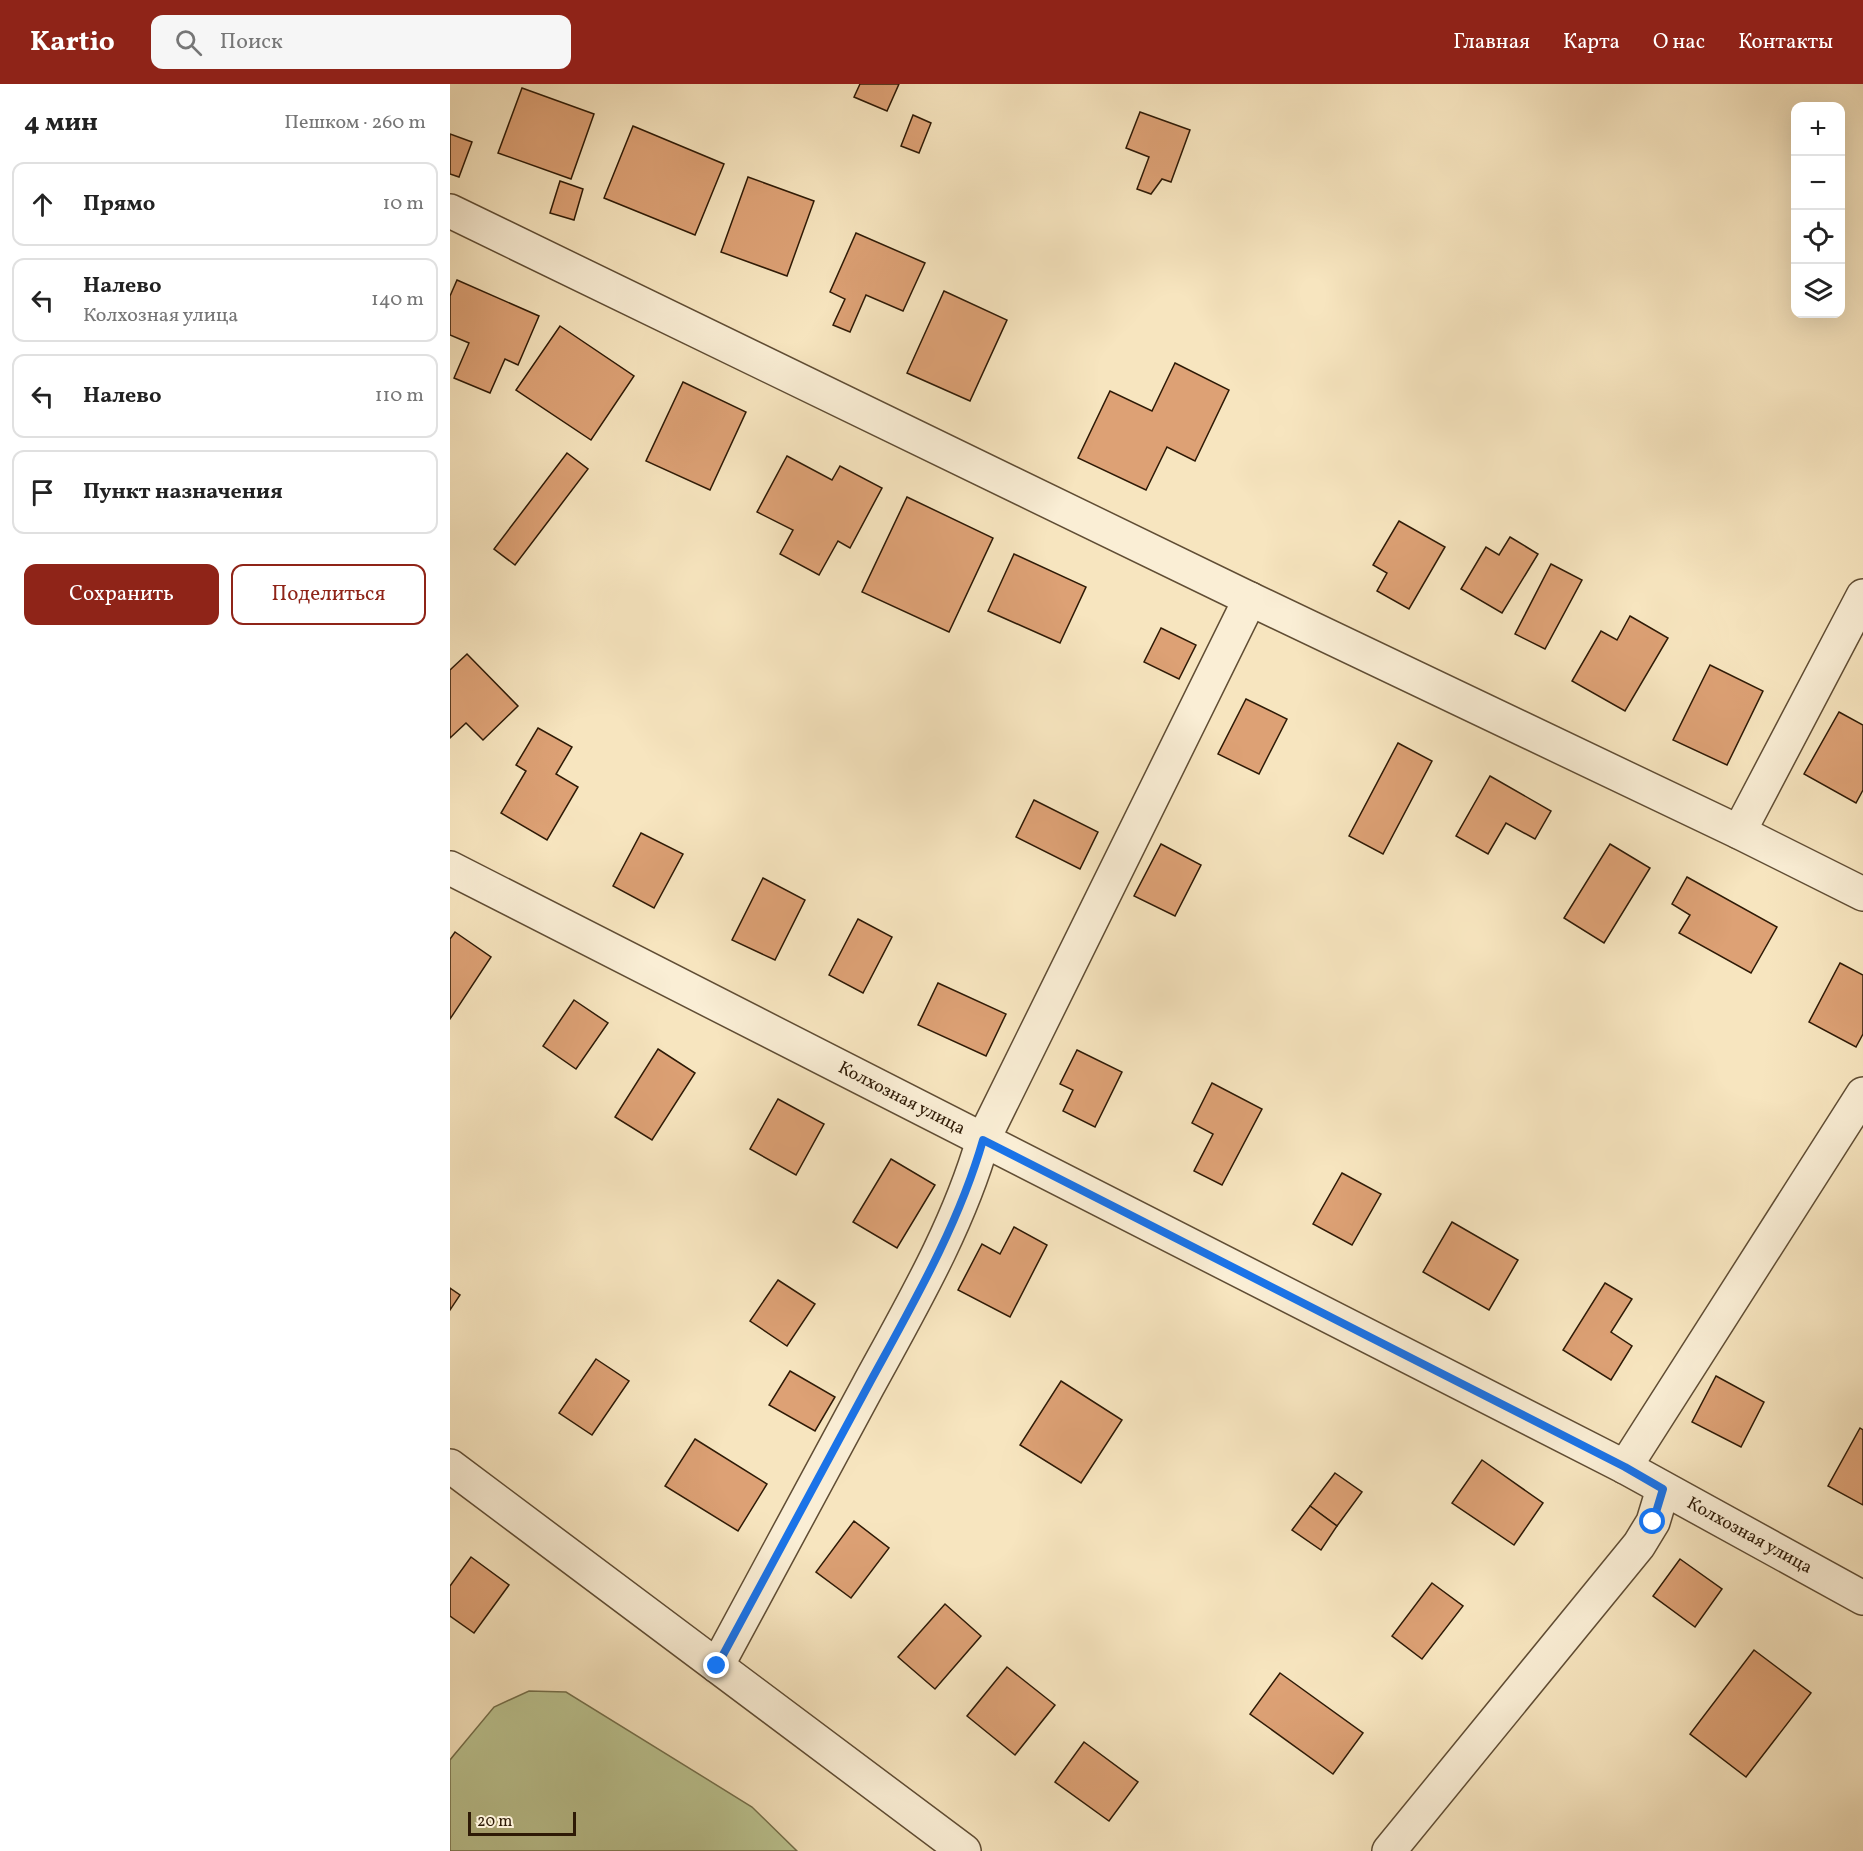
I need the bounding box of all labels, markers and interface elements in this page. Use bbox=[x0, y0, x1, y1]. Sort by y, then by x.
search box bbox=[151, 15, 571, 69]
text: Kartio bbox=[30, 23, 115, 62]
icon: search bbox=[172, 26, 205, 59]
text: Поиск bbox=[220, 27, 283, 58]
text: Главная bbox=[1453, 28, 1530, 57]
text: Карта bbox=[1563, 28, 1620, 57]
text: О нас bbox=[1653, 28, 1705, 57]
text: Контакты bbox=[1738, 28, 1833, 57]
map controls bbox=[1791, 102, 1845, 318]
button: + bbox=[1791, 102, 1845, 156]
text: 4 мин bbox=[24, 105, 98, 141]
text: Пешком · 260 m bbox=[284, 109, 426, 137]
button: − bbox=[1791, 156, 1845, 210]
icon: ahead bbox=[26, 188, 59, 221]
text: Прямо bbox=[83, 189, 155, 220]
text: 10 m bbox=[383, 190, 424, 218]
button: locate bbox=[1791, 210, 1845, 264]
button: layers bbox=[1791, 264, 1845, 318]
text: Налево bbox=[83, 271, 162, 302]
icon: left bbox=[26, 284, 59, 317]
text: 140 m bbox=[371, 286, 424, 314]
text: Колхозная улица bbox=[83, 302, 238, 330]
icon: left bbox=[26, 380, 59, 413]
text: Налево bbox=[83, 381, 162, 412]
text: 110 m bbox=[375, 382, 424, 410]
icon: arrive bbox=[26, 476, 59, 509]
text: Пункт назначения bbox=[83, 477, 283, 508]
button: Сохранить bbox=[24, 564, 219, 625]
button: Поделиться bbox=[231, 564, 426, 625]
street label: Колхозная улица bbox=[834, 1055, 970, 1141]
street label: Колхозная улица bbox=[1682, 1491, 1817, 1580]
route start bbox=[1639, 1508, 1665, 1534]
route end bbox=[703, 1652, 729, 1678]
scale bar bbox=[468, 1809, 576, 1836]
text: 20 m bbox=[477, 1811, 512, 1833]

